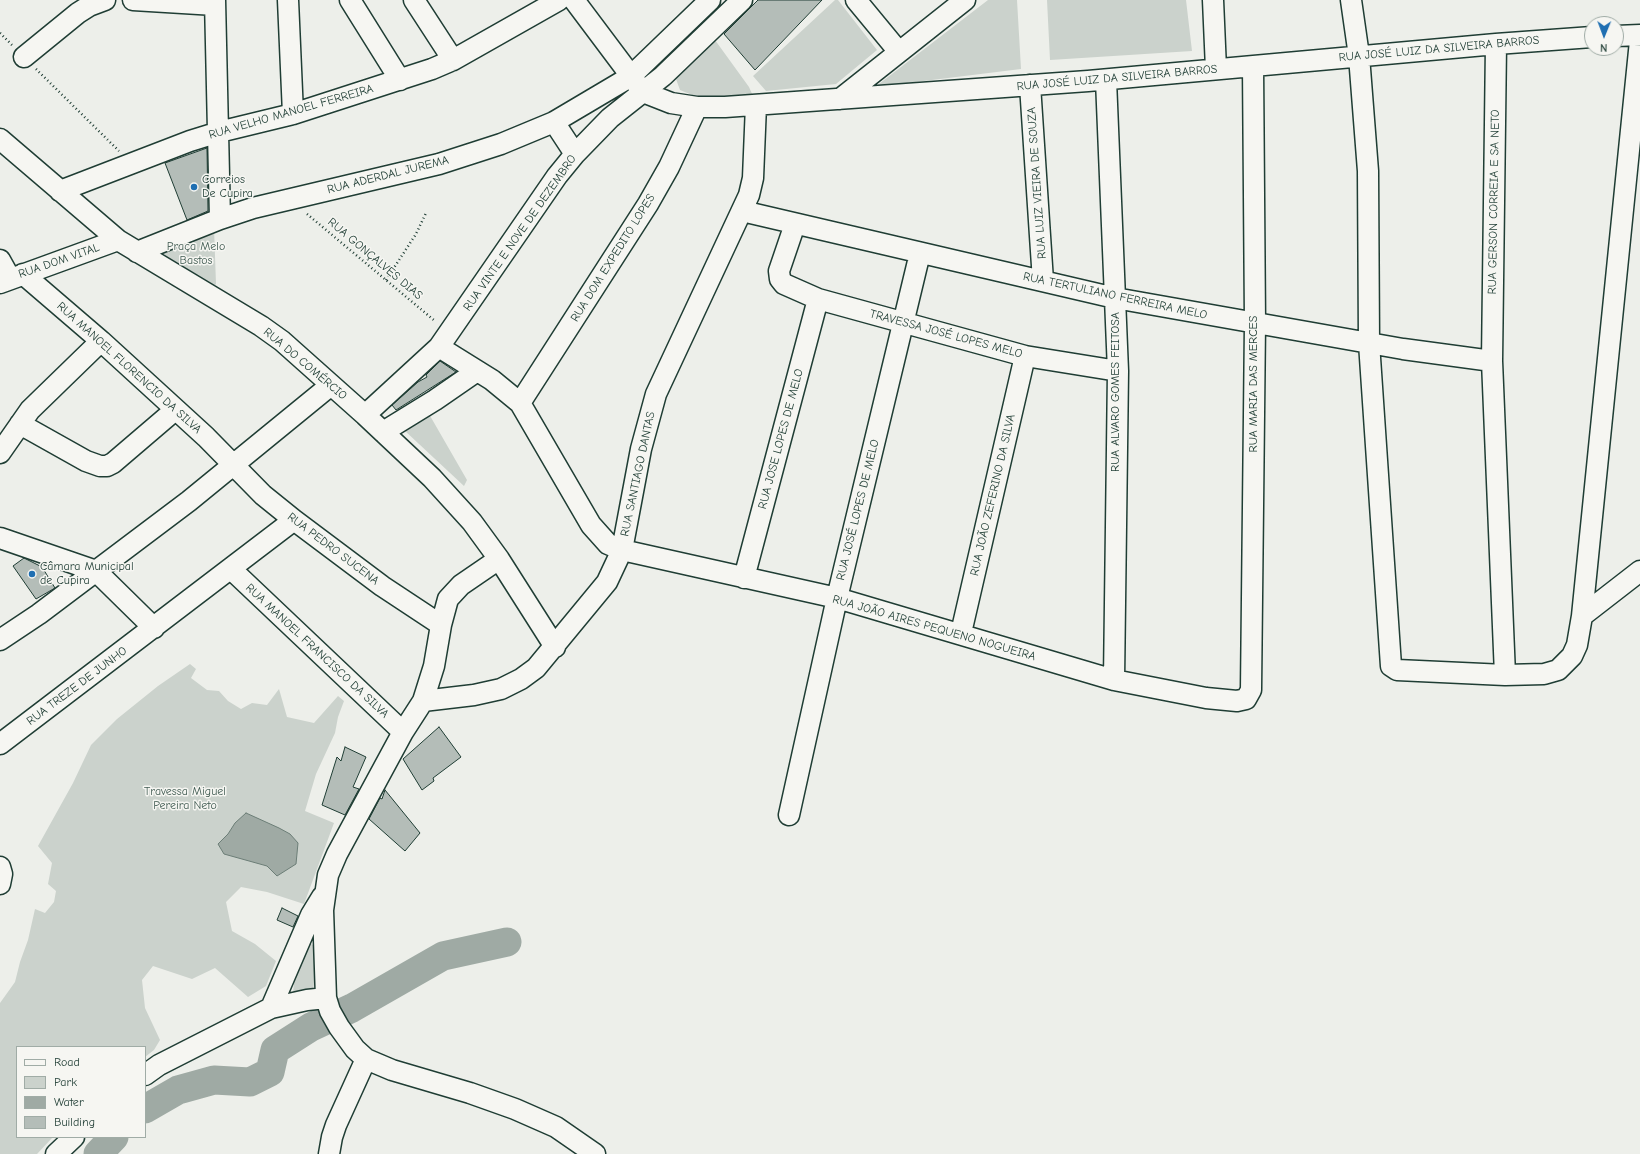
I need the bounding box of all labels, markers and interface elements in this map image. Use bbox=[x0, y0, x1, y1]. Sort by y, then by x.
north arrow bbox=[1584, 16, 1624, 56]
street label: RUA JOSÉ LUIZ DA SILVEIRA BARROS bbox=[1338, 33, 1540, 65]
text: N bbox=[1600, 41, 1608, 54]
street label: RUA JOSÉ LUIZ DA SILVEIRA BARROS bbox=[1016, 62, 1218, 94]
street label: RUA VELHO MANOEL FERREIRA bbox=[207, 82, 375, 142]
street label: RUA LUIZ VIEIRA DE SOUZA bbox=[1025, 106, 1049, 260]
street label: RUA GERSON CORREIA E SA NETO bbox=[1485, 109, 1503, 295]
street label: RUA VINTE E NOVE DE DEZEMBRO bbox=[460, 152, 580, 314]
street label: RUA ADERDAL JUREMA bbox=[326, 153, 450, 197]
place label: Correios De Cupira bbox=[202, 173, 253, 201]
marker: Correios De Cupira bbox=[189, 182, 199, 192]
street label: RUA DOM EXPEDITO LOPES bbox=[568, 191, 658, 325]
street label: RUA GONÇALVES DIAS bbox=[325, 215, 425, 303]
street label: RUA DOM VITAL bbox=[17, 240, 101, 282]
park label: Praça Melo Bastos bbox=[167, 240, 225, 268]
street label: RUA TERTULIANO FERREIRA MELO bbox=[1022, 269, 1208, 323]
street label: RUA MANOEL FLORENCIO DA SILVA bbox=[54, 299, 204, 437]
street label: TRAVESSA JOSÉ LOPES MELO bbox=[868, 307, 1024, 361]
street label: RUA ALVARO GOMES FEITOSA bbox=[1109, 312, 1123, 472]
street label: RUA MARIA DAS MERCES bbox=[1247, 316, 1261, 452]
street label: RUA DO COMÉRCIO bbox=[260, 325, 350, 403]
street label: RUA JOSE LOPES DE MELO bbox=[755, 367, 807, 511]
street label: RUA SANTIAGO DANTAS bbox=[618, 410, 658, 538]
street label: RUA JOÃO ZEFERINO DA SILVA bbox=[967, 413, 1019, 577]
street label: RUA JOSÉ LOPES DE MELO bbox=[834, 438, 882, 582]
street label: RUA PEDRO SUCENA bbox=[284, 510, 382, 588]
place label: Câmara Municipal de Cupira bbox=[40, 560, 134, 588]
marker: Câmara Municipal de Cupira bbox=[27, 569, 37, 579]
street label: RUA MANOEL FRANCISCO DA SILVA bbox=[242, 581, 392, 721]
street label: RUA JOÃO AIRES PEQUENO NOGUEIRA bbox=[831, 592, 1037, 664]
street label: RUA TREZE DE JUNHO bbox=[24, 644, 130, 728]
park label: Travessa Miguel Pereira Neto bbox=[144, 785, 226, 813]
legend bbox=[16, 1046, 146, 1138]
text: Road bbox=[54, 1055, 80, 1069]
text: Park bbox=[54, 1075, 77, 1089]
text: Water bbox=[54, 1095, 84, 1109]
text: Building bbox=[54, 1115, 95, 1129]

